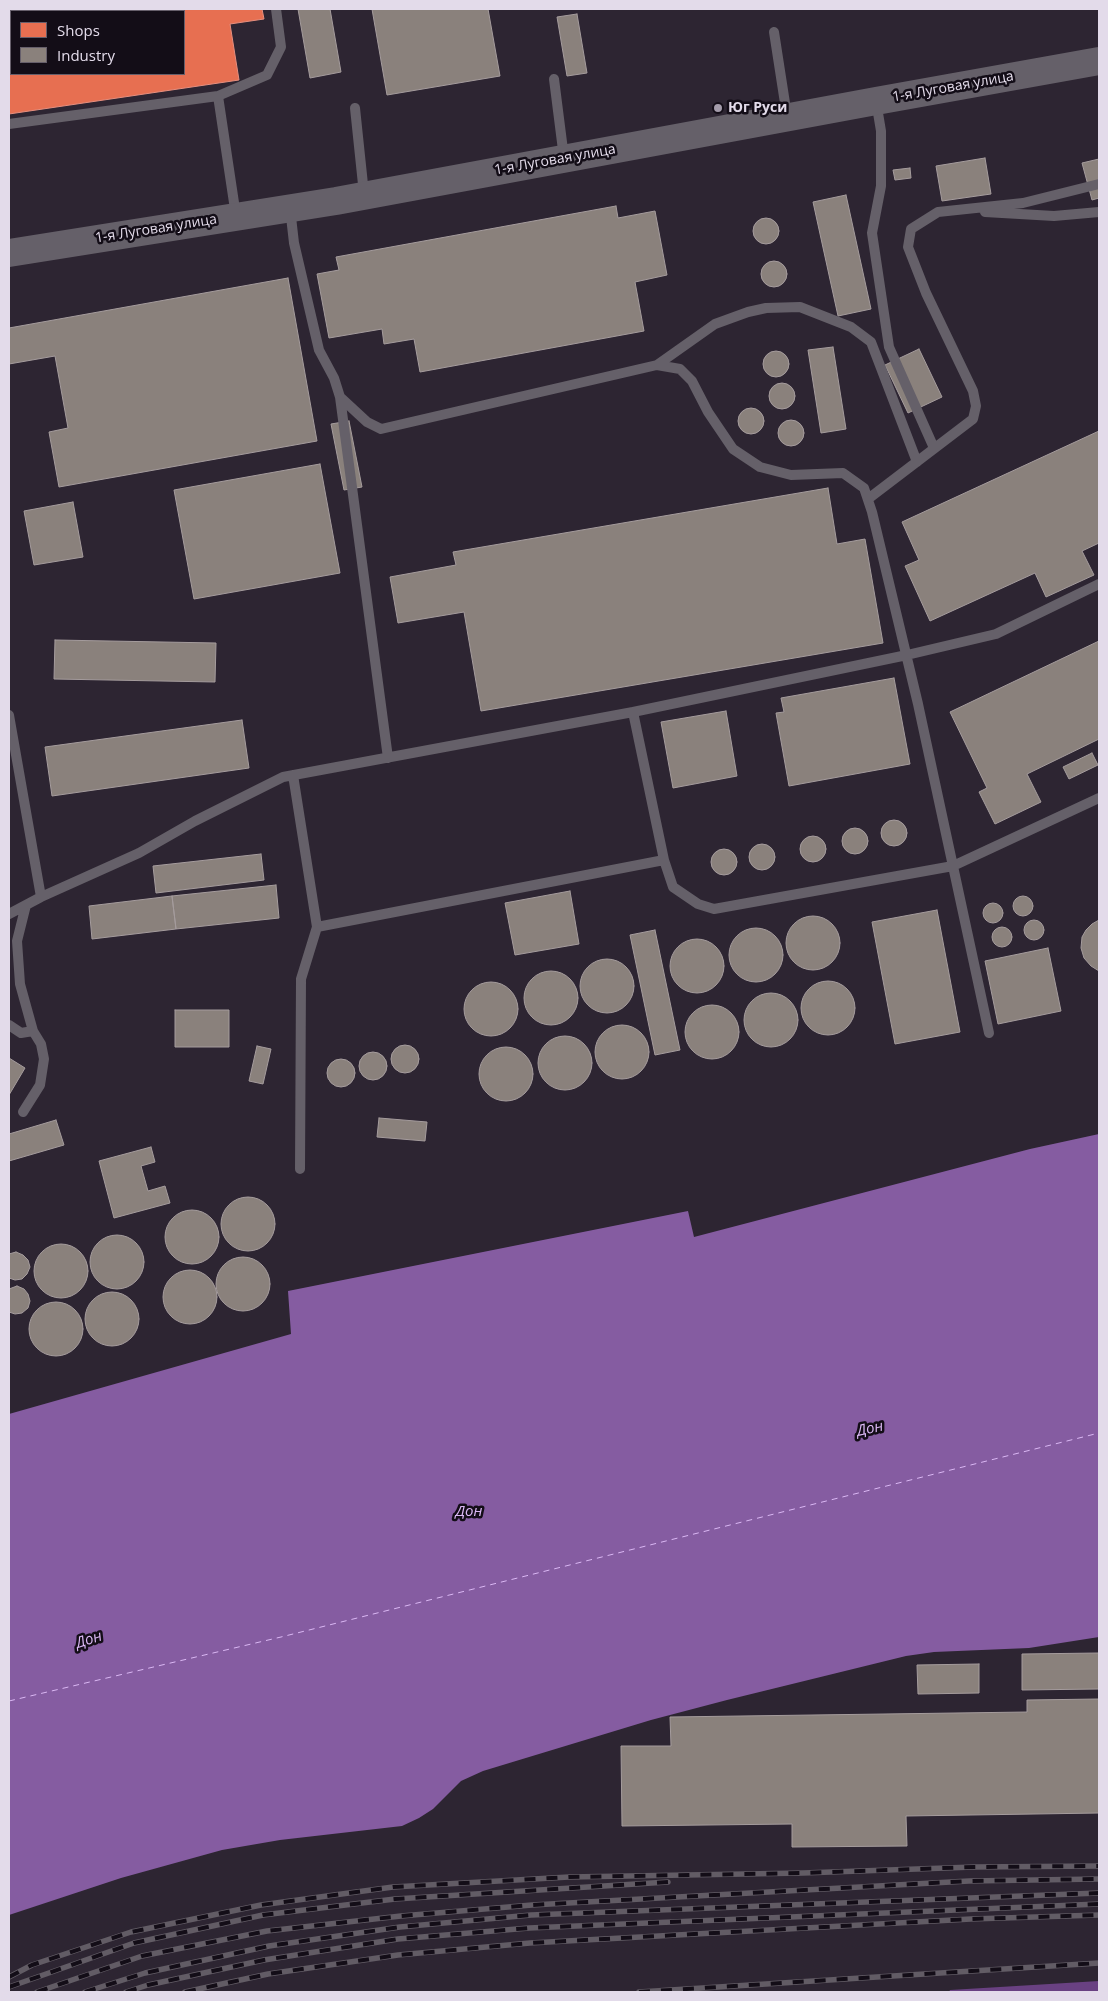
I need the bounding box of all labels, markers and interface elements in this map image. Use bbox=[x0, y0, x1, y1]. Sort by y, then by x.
legend bbox=[10, 10, 185, 75]
text: Shops bbox=[57, 20, 100, 40]
text: Industry bbox=[57, 45, 115, 65]
street label: 1-я Луговая улица bbox=[891, 68, 1015, 106]
place label: Юг Руси bbox=[728, 100, 787, 116]
marker: Юг Руси bbox=[712, 102, 724, 114]
street label: 1-я Луговая улица bbox=[493, 141, 617, 179]
street label: 1-я Луговая улица bbox=[94, 211, 218, 247]
water label: Дон bbox=[855, 1417, 885, 1441]
water label: Дон bbox=[456, 1503, 482, 1521]
water label: Дон bbox=[73, 1627, 105, 1653]

